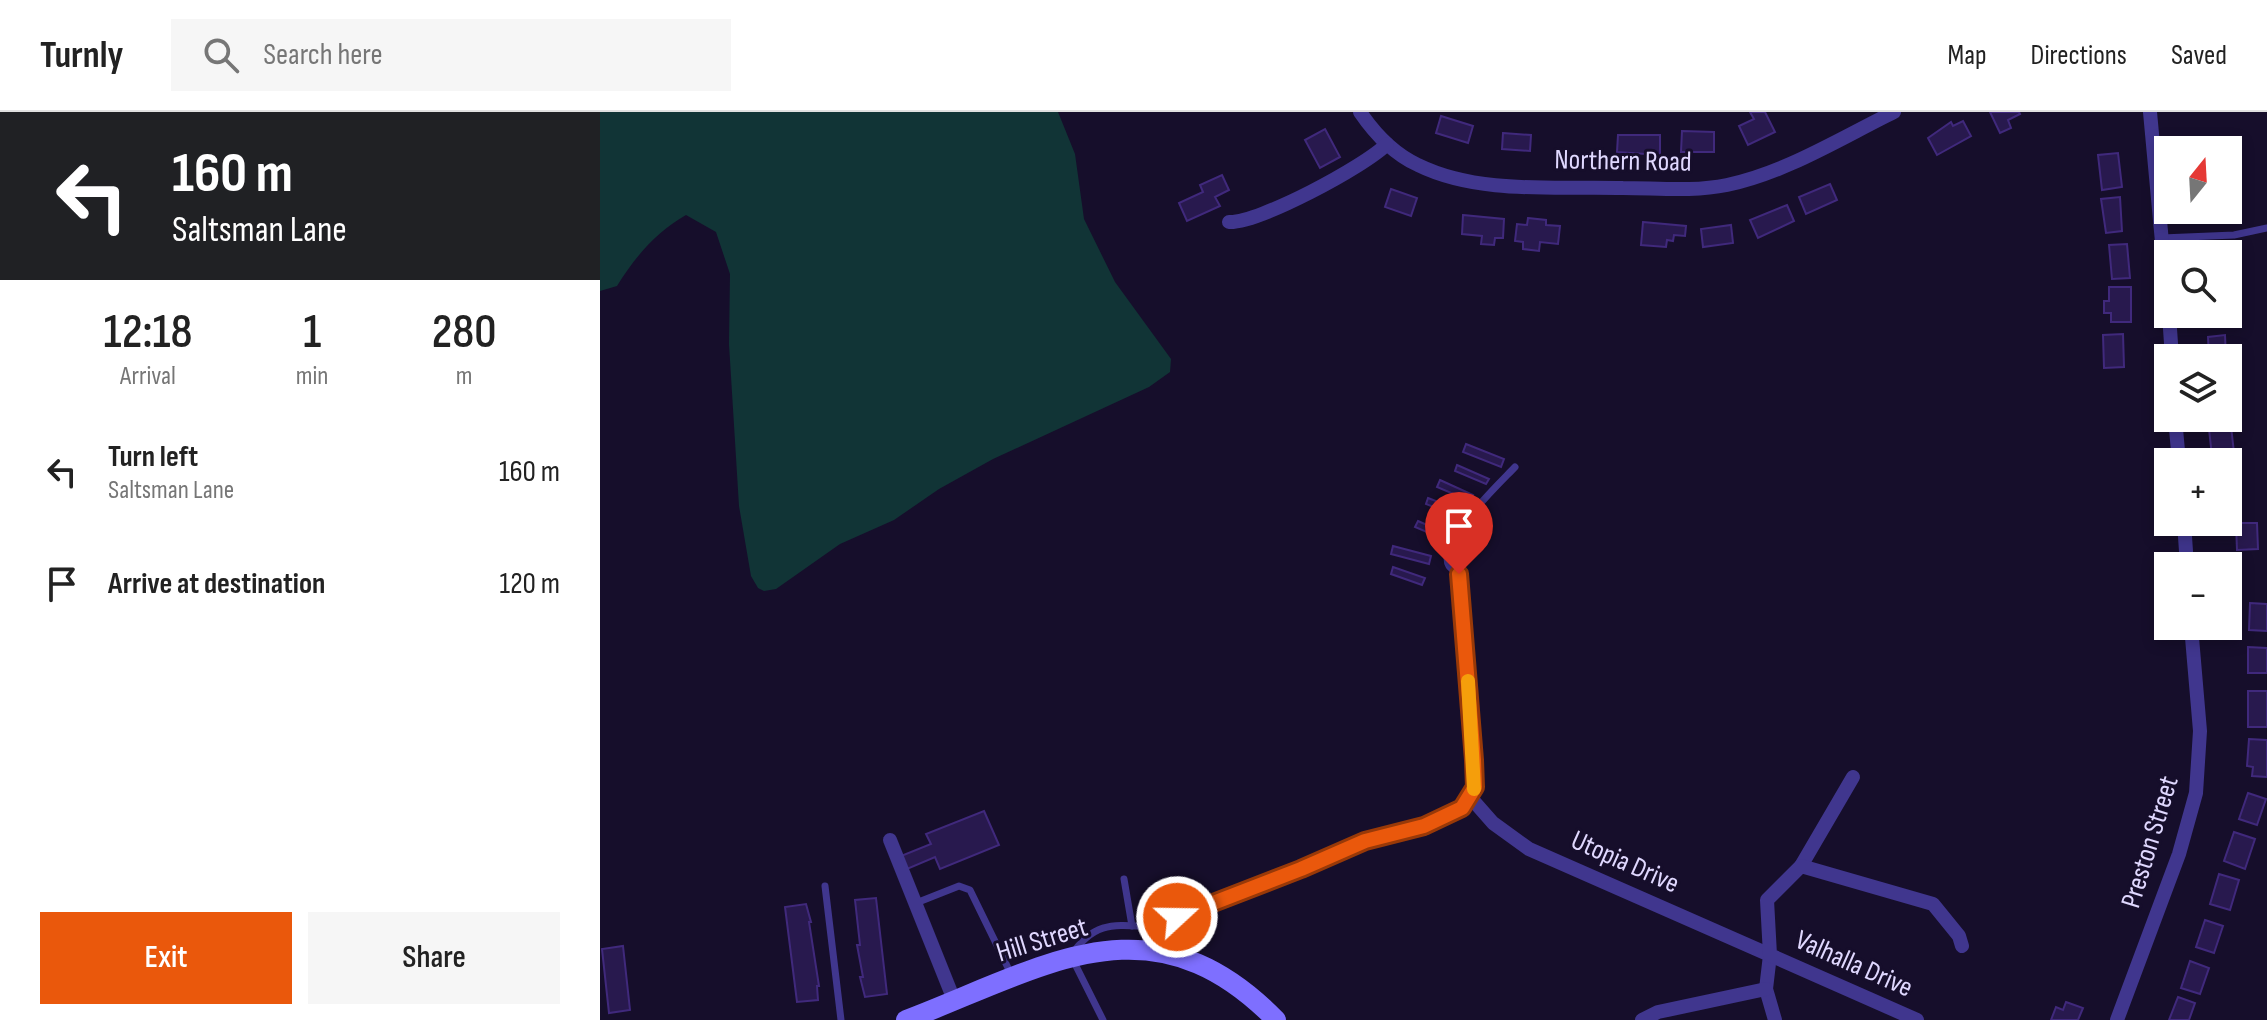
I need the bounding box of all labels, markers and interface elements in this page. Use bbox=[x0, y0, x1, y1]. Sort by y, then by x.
search box bbox=[171, 19, 731, 91]
text: Turnly bbox=[40, 33, 123, 78]
icon: search bbox=[199, 33, 243, 77]
text: Search here bbox=[263, 37, 383, 73]
text: Map bbox=[1948, 39, 1987, 72]
text: Directions bbox=[2031, 39, 2127, 72]
text: Saved bbox=[2171, 39, 2227, 72]
north arrow bbox=[2154, 136, 2242, 224]
map controls bbox=[2154, 136, 2242, 640]
text: 160 m bbox=[172, 141, 293, 208]
street label: Northern Road bbox=[1554, 143, 1692, 179]
icon: left bbox=[40, 144, 144, 248]
text: Saltsman Lane bbox=[172, 209, 347, 252]
button: search bbox=[2154, 240, 2242, 328]
text: 12:18 bbox=[103, 304, 192, 361]
text: 1 bbox=[303, 304, 321, 361]
text: 280 bbox=[432, 304, 497, 361]
button: layers bbox=[2154, 344, 2242, 432]
text: Arrival bbox=[120, 361, 176, 392]
text: min bbox=[296, 361, 328, 392]
text: m bbox=[456, 361, 473, 392]
text: Turn left bbox=[108, 439, 198, 475]
button: + bbox=[2154, 448, 2242, 536]
icon: left bbox=[40, 450, 84, 494]
text: 160 m bbox=[499, 454, 560, 490]
text: Saltsman Lane bbox=[108, 475, 234, 506]
pin bbox=[1425, 492, 1493, 574]
icon: arrive bbox=[1437, 504, 1481, 548]
button: − bbox=[2154, 552, 2242, 640]
icon: arrive bbox=[40, 562, 84, 606]
text: Arrive at destination bbox=[108, 566, 325, 602]
text: 120 m bbox=[499, 566, 560, 602]
street label: Preston Street bbox=[2114, 772, 2186, 912]
street label: Utopia Drive bbox=[1566, 824, 1684, 900]
position arrow bbox=[1135, 875, 1219, 959]
street label: Hill Street bbox=[993, 911, 1091, 969]
button: Exit bbox=[40, 912, 292, 1004]
button: Share bbox=[308, 912, 560, 1004]
street label: Valhalla Drive bbox=[1790, 923, 1918, 1005]

